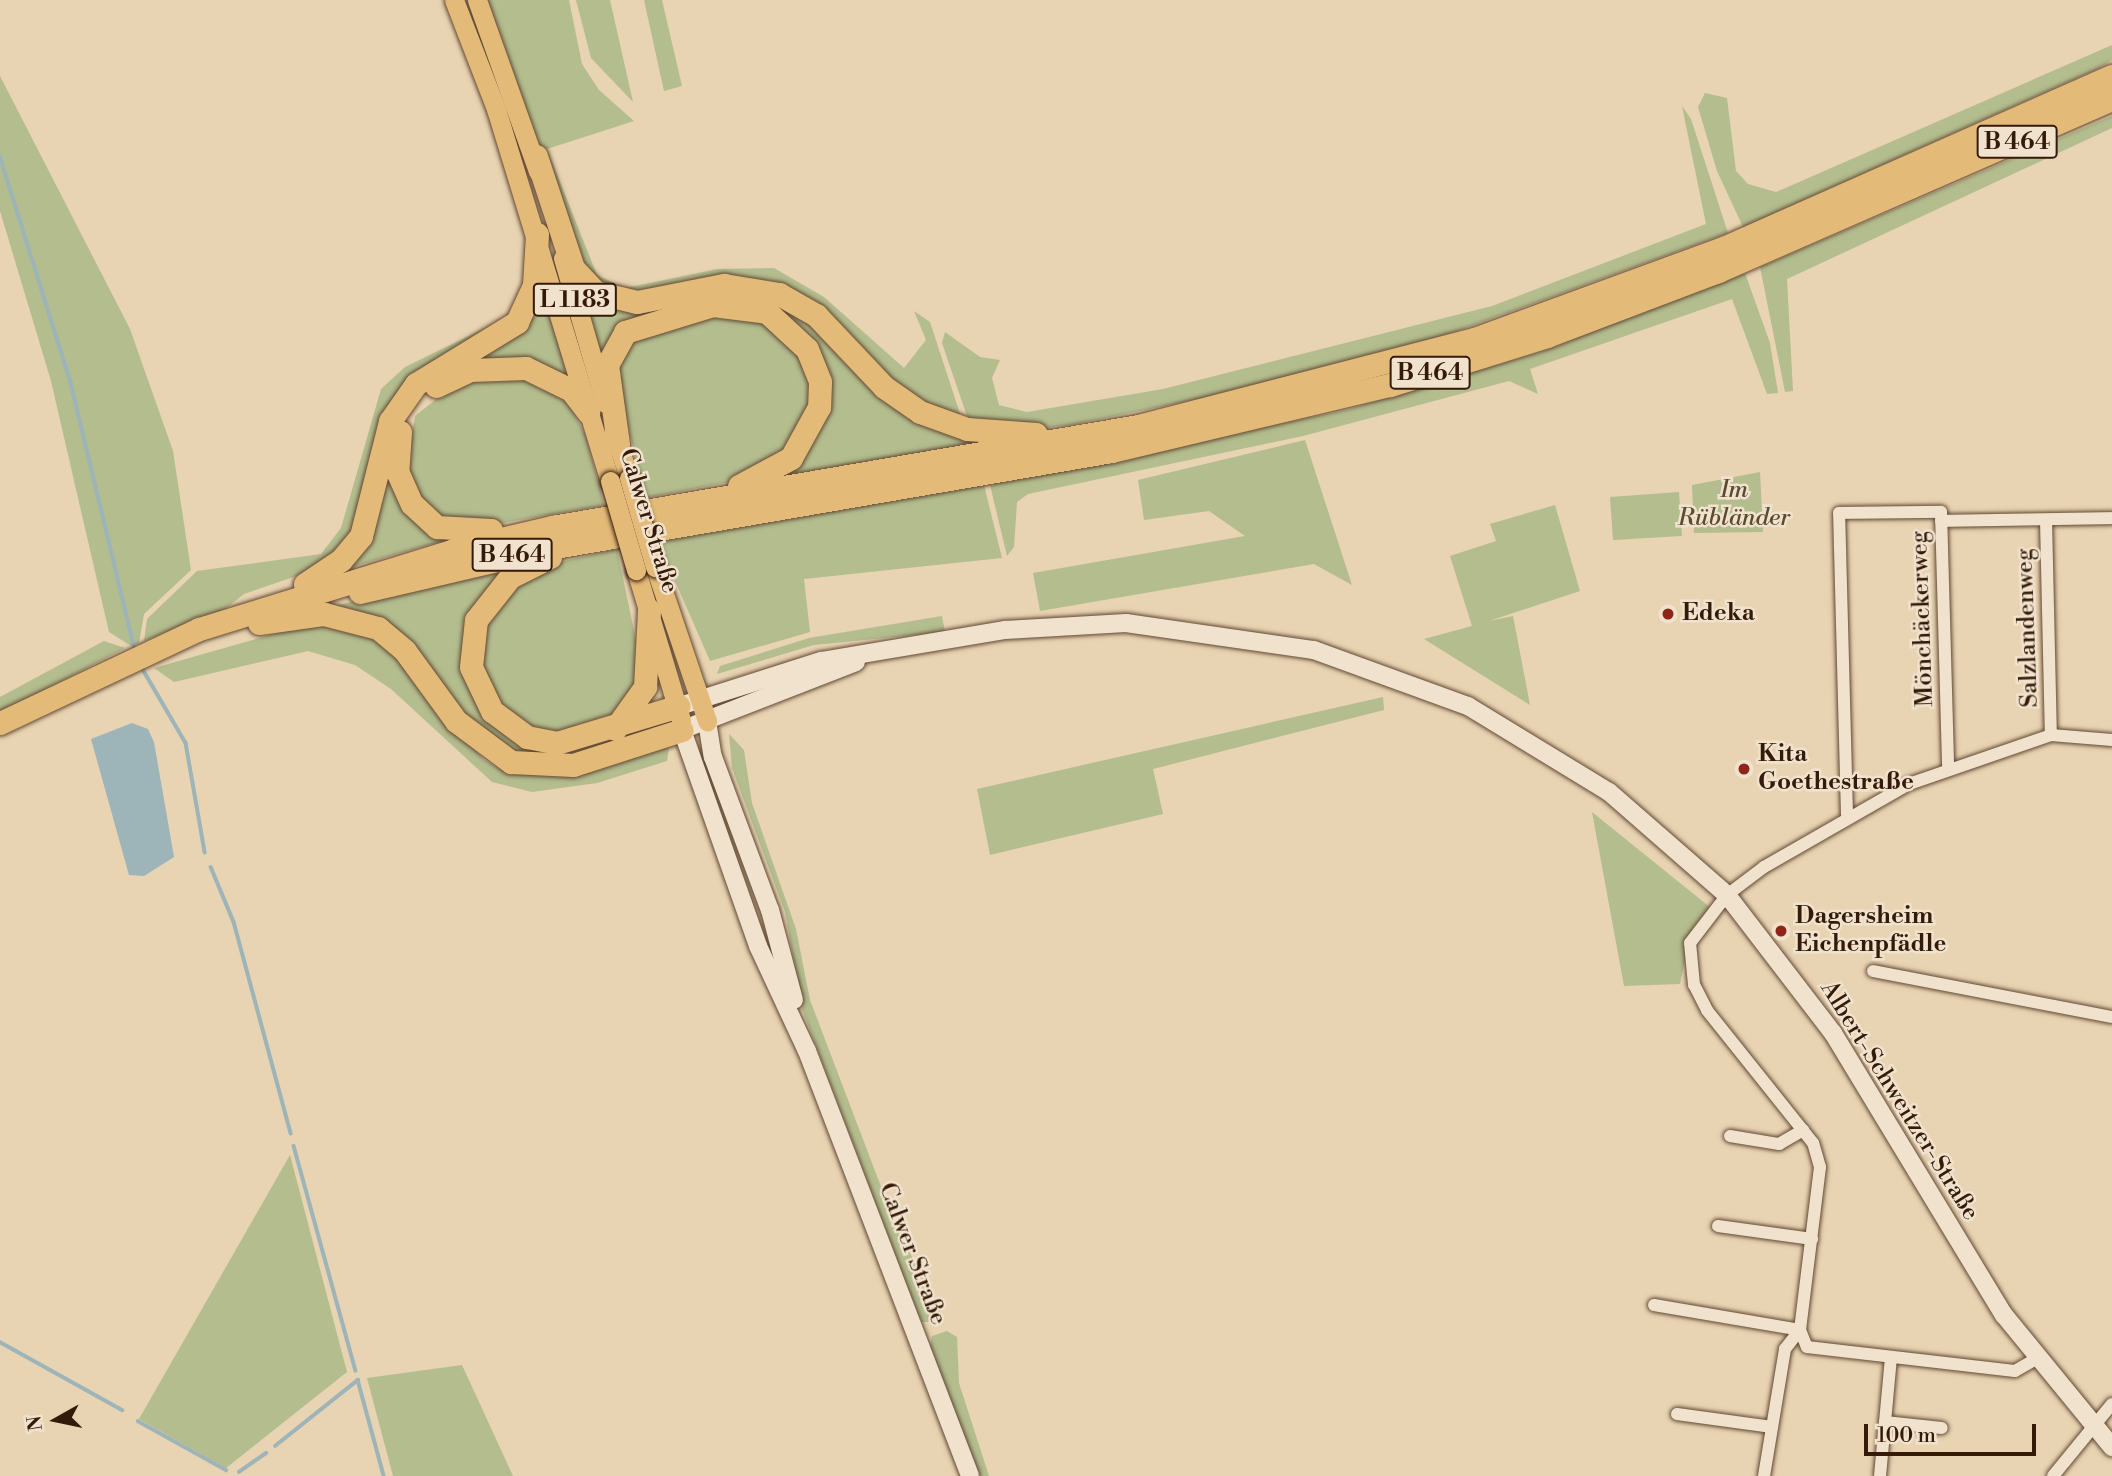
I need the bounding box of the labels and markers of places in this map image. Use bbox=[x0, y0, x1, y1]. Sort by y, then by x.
place label: Edeka bbox=[1682, 600, 1755, 628]
marker: Edeka bbox=[1660, 606, 1676, 622]
place label: Kita Goethestraße bbox=[1758, 741, 1914, 797]
marker: Kita Goethestraße bbox=[1736, 761, 1752, 777]
place label: Dagersheim Eichenpfädle bbox=[1795, 903, 1946, 959]
marker: Dagersheim Eichenpfädle bbox=[1773, 923, 1789, 939]

